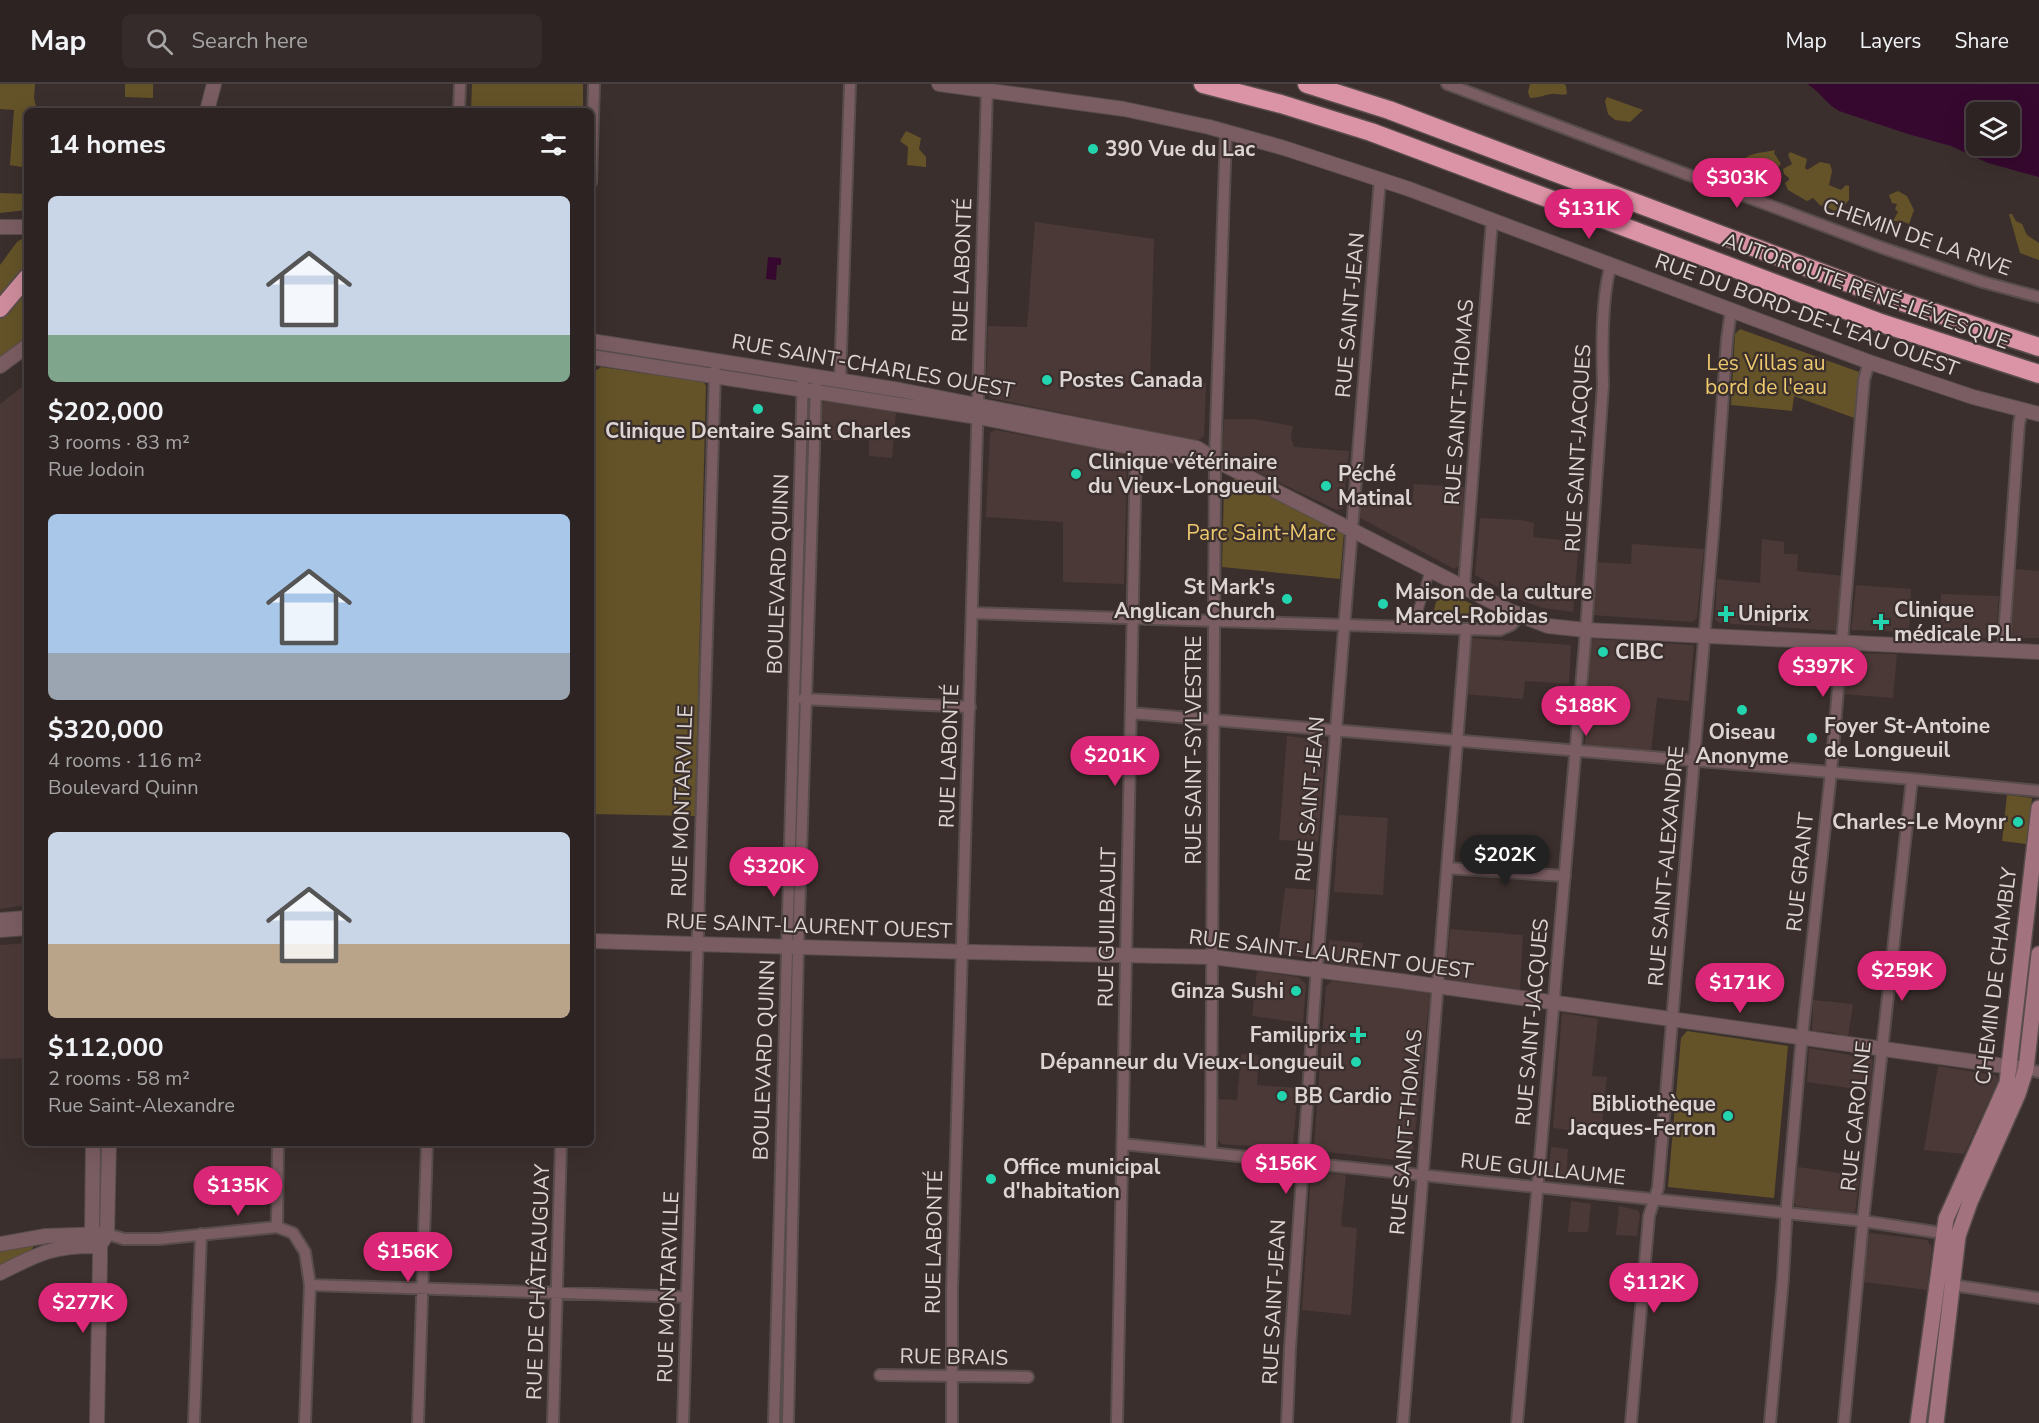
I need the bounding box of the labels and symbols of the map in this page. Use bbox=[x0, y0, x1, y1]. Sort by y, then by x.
place label: 390 Vue du Lac bbox=[1105, 135, 1255, 163]
marker: 390 Vue du Lac bbox=[1086, 142, 1100, 156]
pin: $303K bbox=[1695, 158, 1779, 209]
pin: $131K bbox=[1547, 189, 1631, 240]
street label: CHEMIN DE LA RIVE bbox=[1819, 192, 2015, 282]
street label: RUE LABONTÉ bbox=[945, 198, 979, 342]
street label: AUTOROUTE RENÉ-LÉVESQUE bbox=[1719, 226, 2013, 356]
street label: RUE SAINT-JEAN bbox=[1329, 231, 1371, 399]
street label: RUE DU BORD-DE-L'EAU OUEST bbox=[1651, 247, 1963, 383]
street label: RUE SAINT-THOMAS bbox=[1438, 298, 1480, 506]
street label: RUE SAINT-CHARLES OUEST bbox=[729, 327, 1017, 405]
street label: RUE SAINT-JACQUES bbox=[1559, 343, 1597, 553]
park label: Les Villas au bord de l'eau bbox=[1705, 349, 1827, 401]
place label: Postes Canada bbox=[1059, 366, 1203, 394]
marker: Postes Canada bbox=[1040, 373, 1054, 387]
marker: Clinique Dentaire Saint Charles bbox=[751, 402, 765, 416]
place label: Clinique Dentaire Saint Charles bbox=[605, 417, 911, 445]
place label: Clinique vétérinaire du Vieux-Longueuil bbox=[1088, 448, 1279, 500]
place label: Péché Matinal bbox=[1338, 460, 1412, 512]
marker: Clinique vétérinaire du Vieux-Longueuil bbox=[1069, 467, 1083, 481]
street label: BOULEVARD QUINN bbox=[761, 473, 795, 675]
marker: Péché Matinal bbox=[1319, 479, 1333, 493]
park label: Parc Saint-Marc bbox=[1186, 519, 1336, 547]
place label: St Mark's Anglican Church bbox=[1114, 573, 1275, 625]
place label: Maison de la culture Marcel-Robidas bbox=[1395, 578, 1592, 630]
marker: St Mark's Anglican Church bbox=[1280, 592, 1294, 606]
place label: Clinique médicale P.L. bbox=[1894, 596, 2022, 648]
marker: Maison de la culture Marcel-Robidas bbox=[1376, 597, 1390, 611]
place label: Uniprix bbox=[1738, 600, 1809, 628]
marker: Uniprix bbox=[1719, 607, 1733, 621]
marker: Clinique médicale P.L. bbox=[1872, 613, 1890, 631]
street label: RUE SAINT-SYLVESTRE bbox=[1180, 635, 1208, 865]
place label: CIBC bbox=[1615, 638, 1664, 666]
marker: CIBC bbox=[1596, 645, 1610, 659]
pin: $397K bbox=[1781, 647, 1865, 698]
street label: RUE LABONTÉ bbox=[932, 684, 966, 828]
pin: $188K bbox=[1544, 686, 1628, 737]
marker: Oiseau Anonyme bbox=[1735, 703, 1749, 717]
street label: RUE MONTARVILLE bbox=[665, 705, 699, 897]
place label: Foyer St-Antoine de Longueuil bbox=[1824, 712, 1990, 764]
street label: RUE SAINT-JEAN bbox=[1289, 715, 1331, 883]
place label: Oiseau Anonyme bbox=[1695, 718, 1789, 770]
marker: Foyer St-Antoine de Longueuil bbox=[1805, 731, 1819, 745]
pin: $201K bbox=[1073, 736, 1157, 787]
street label: RUE SAINT-ALEXANDRE bbox=[1642, 745, 1690, 987]
place label: Charles-Le Moynr bbox=[1832, 808, 2007, 836]
street label: RUE GRANT bbox=[1780, 811, 1820, 933]
marker: Charles-Le Moynr bbox=[2011, 815, 2025, 829]
pin: $202K bbox=[1463, 835, 1547, 886]
street label: RUE GUILBAULT bbox=[1092, 846, 1122, 1007]
pin: $320K bbox=[732, 847, 816, 898]
street label: CHEMIN DE CHAMBLY bbox=[1969, 865, 2023, 1086]
street label: RUE SAINT-LAURENT OUEST bbox=[665, 907, 953, 945]
street label: RUE SAINT-JACQUES bbox=[1509, 917, 1555, 1127]
street label: RUE SAINT-LAURENT OUEST bbox=[1187, 923, 1475, 985]
pin: $259K bbox=[1860, 951, 1944, 1002]
street label: BOULEVARD QUINN bbox=[747, 959, 781, 1161]
pin: $171K bbox=[1698, 963, 1782, 1014]
place label: Ginza Sushi bbox=[1171, 977, 1284, 1005]
marker: Ginza Sushi bbox=[1289, 984, 1303, 998]
place label: Familiprix bbox=[1250, 1021, 1347, 1049]
marker: Familiprix bbox=[1351, 1028, 1365, 1042]
street label: RUE SAINT-THOMAS bbox=[1383, 1028, 1429, 1236]
street label: RUE CAROLINE bbox=[1834, 1040, 1878, 1192]
place label: Dépanneur du Vieux-Longueuil bbox=[1040, 1048, 1344, 1076]
marker: Dépanneur du Vieux-Longueuil bbox=[1349, 1055, 1363, 1069]
place label: BB Cardio bbox=[1294, 1082, 1392, 1110]
marker: BB Cardio bbox=[1275, 1089, 1289, 1103]
place label: Bibliothèque Jacques-Ferron bbox=[1567, 1090, 1716, 1142]
marker: Bibliothèque Jacques-Ferron bbox=[1721, 1109, 1735, 1123]
pin: $156K bbox=[1244, 1144, 1328, 1195]
street label: RUE GUILLAUME bbox=[1459, 1146, 1627, 1192]
place label: Office municipal d'habitation bbox=[1003, 1153, 1161, 1205]
street label: RUE DE CHÂTEAUGUAY bbox=[520, 1163, 556, 1400]
pin: $135K bbox=[196, 1166, 280, 1217]
street label: RUE LABONTÉ bbox=[919, 1170, 949, 1314]
marker: Office municipal d'habitation bbox=[984, 1172, 998, 1186]
street label: RUE MONTARVILLE bbox=[651, 1191, 685, 1383]
street label: RUE SAINT-JEAN bbox=[1256, 1219, 1292, 1385]
pin: $156K bbox=[366, 1232, 450, 1283]
pin: $112K bbox=[1612, 1263, 1696, 1314]
pin: $277K bbox=[41, 1283, 125, 1334]
street label: RUE BRAIS bbox=[899, 1342, 1009, 1372]

